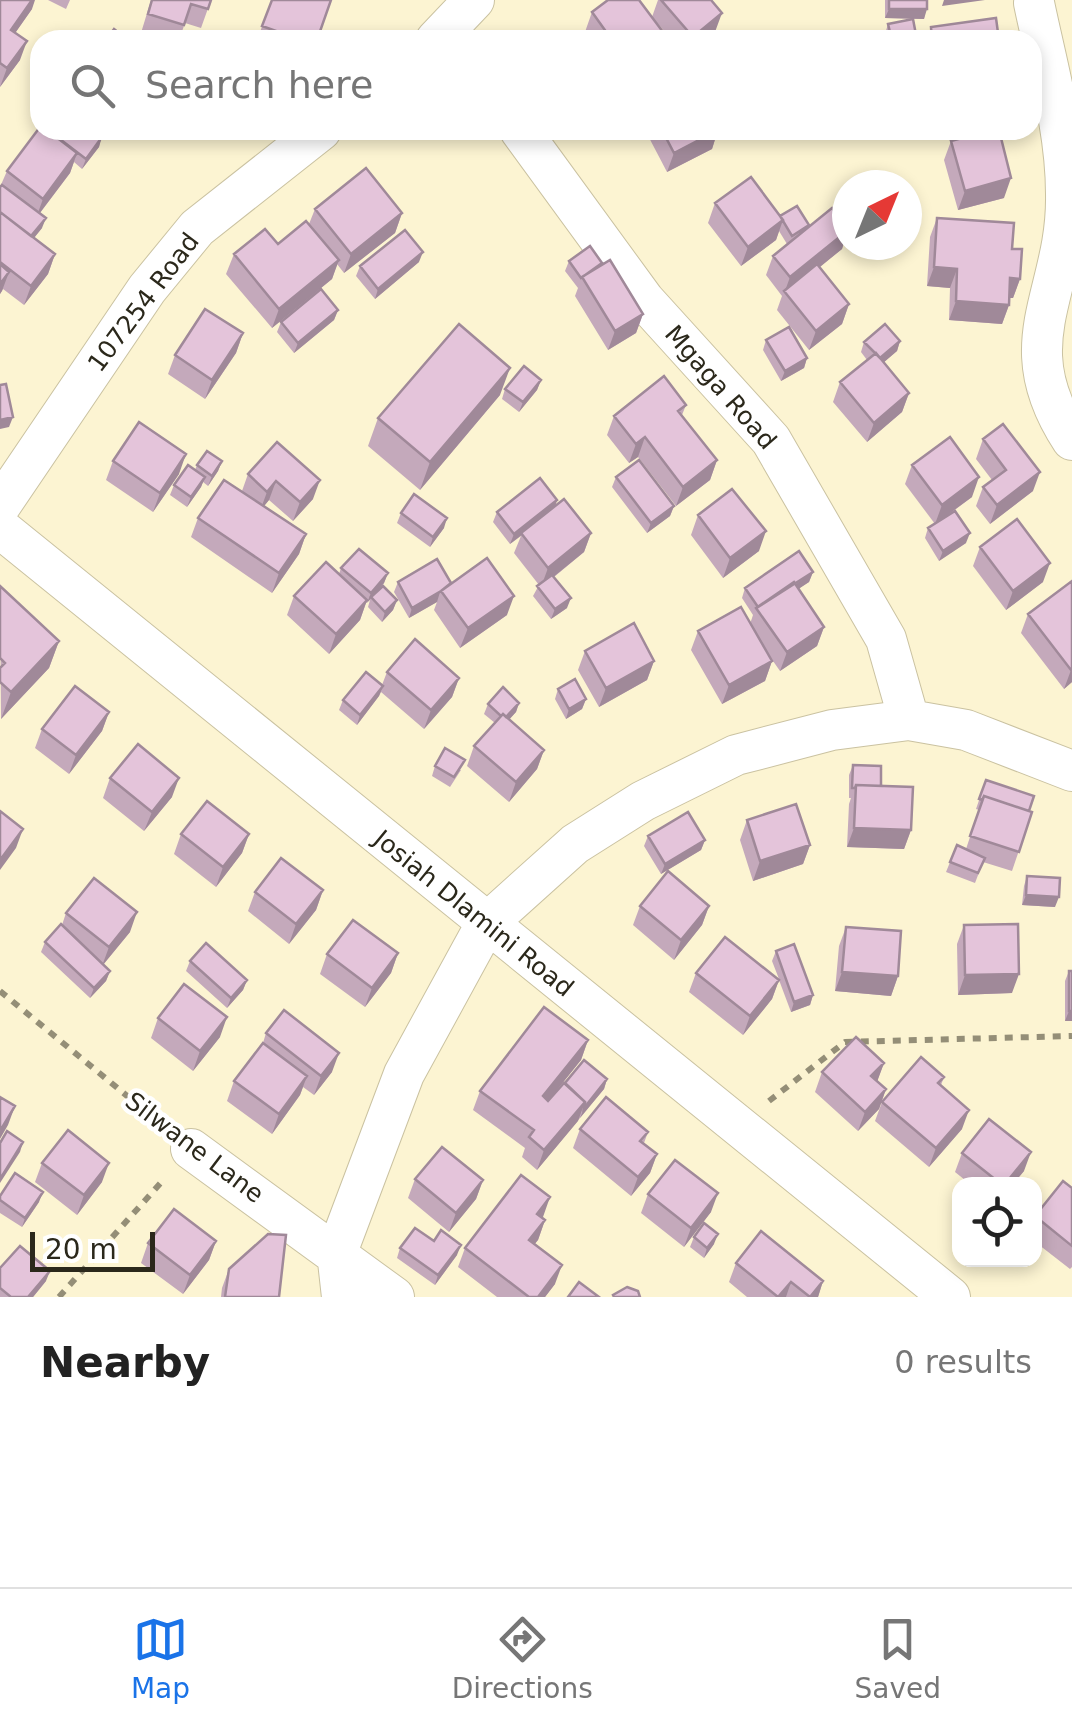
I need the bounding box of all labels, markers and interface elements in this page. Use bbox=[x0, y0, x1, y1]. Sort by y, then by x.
search box bbox=[30, 30, 1042, 140]
icon: search bbox=[65, 58, 120, 113]
text: Search here bbox=[145, 63, 373, 107]
north arrow bbox=[832, 170, 922, 260]
street label: 107254 Road bbox=[82, 227, 205, 377]
street label: Mgaga Road bbox=[659, 319, 782, 455]
street label: Josiah Dlamini Road bbox=[367, 823, 579, 1003]
street label: Silwane Lane bbox=[120, 1086, 269, 1209]
map controls bbox=[952, 1177, 1042, 1267]
button: locate bbox=[952, 1177, 1042, 1267]
scale bar bbox=[30, 1227, 155, 1272]
text: 20 m bbox=[45, 1233, 117, 1266]
text: Nearby bbox=[40, 1338, 210, 1387]
text: 0 results bbox=[894, 1343, 1032, 1381]
tab: Map bbox=[131, 1612, 190, 1705]
tab: Directions bbox=[452, 1612, 593, 1705]
tab: Saved bbox=[855, 1612, 941, 1705]

